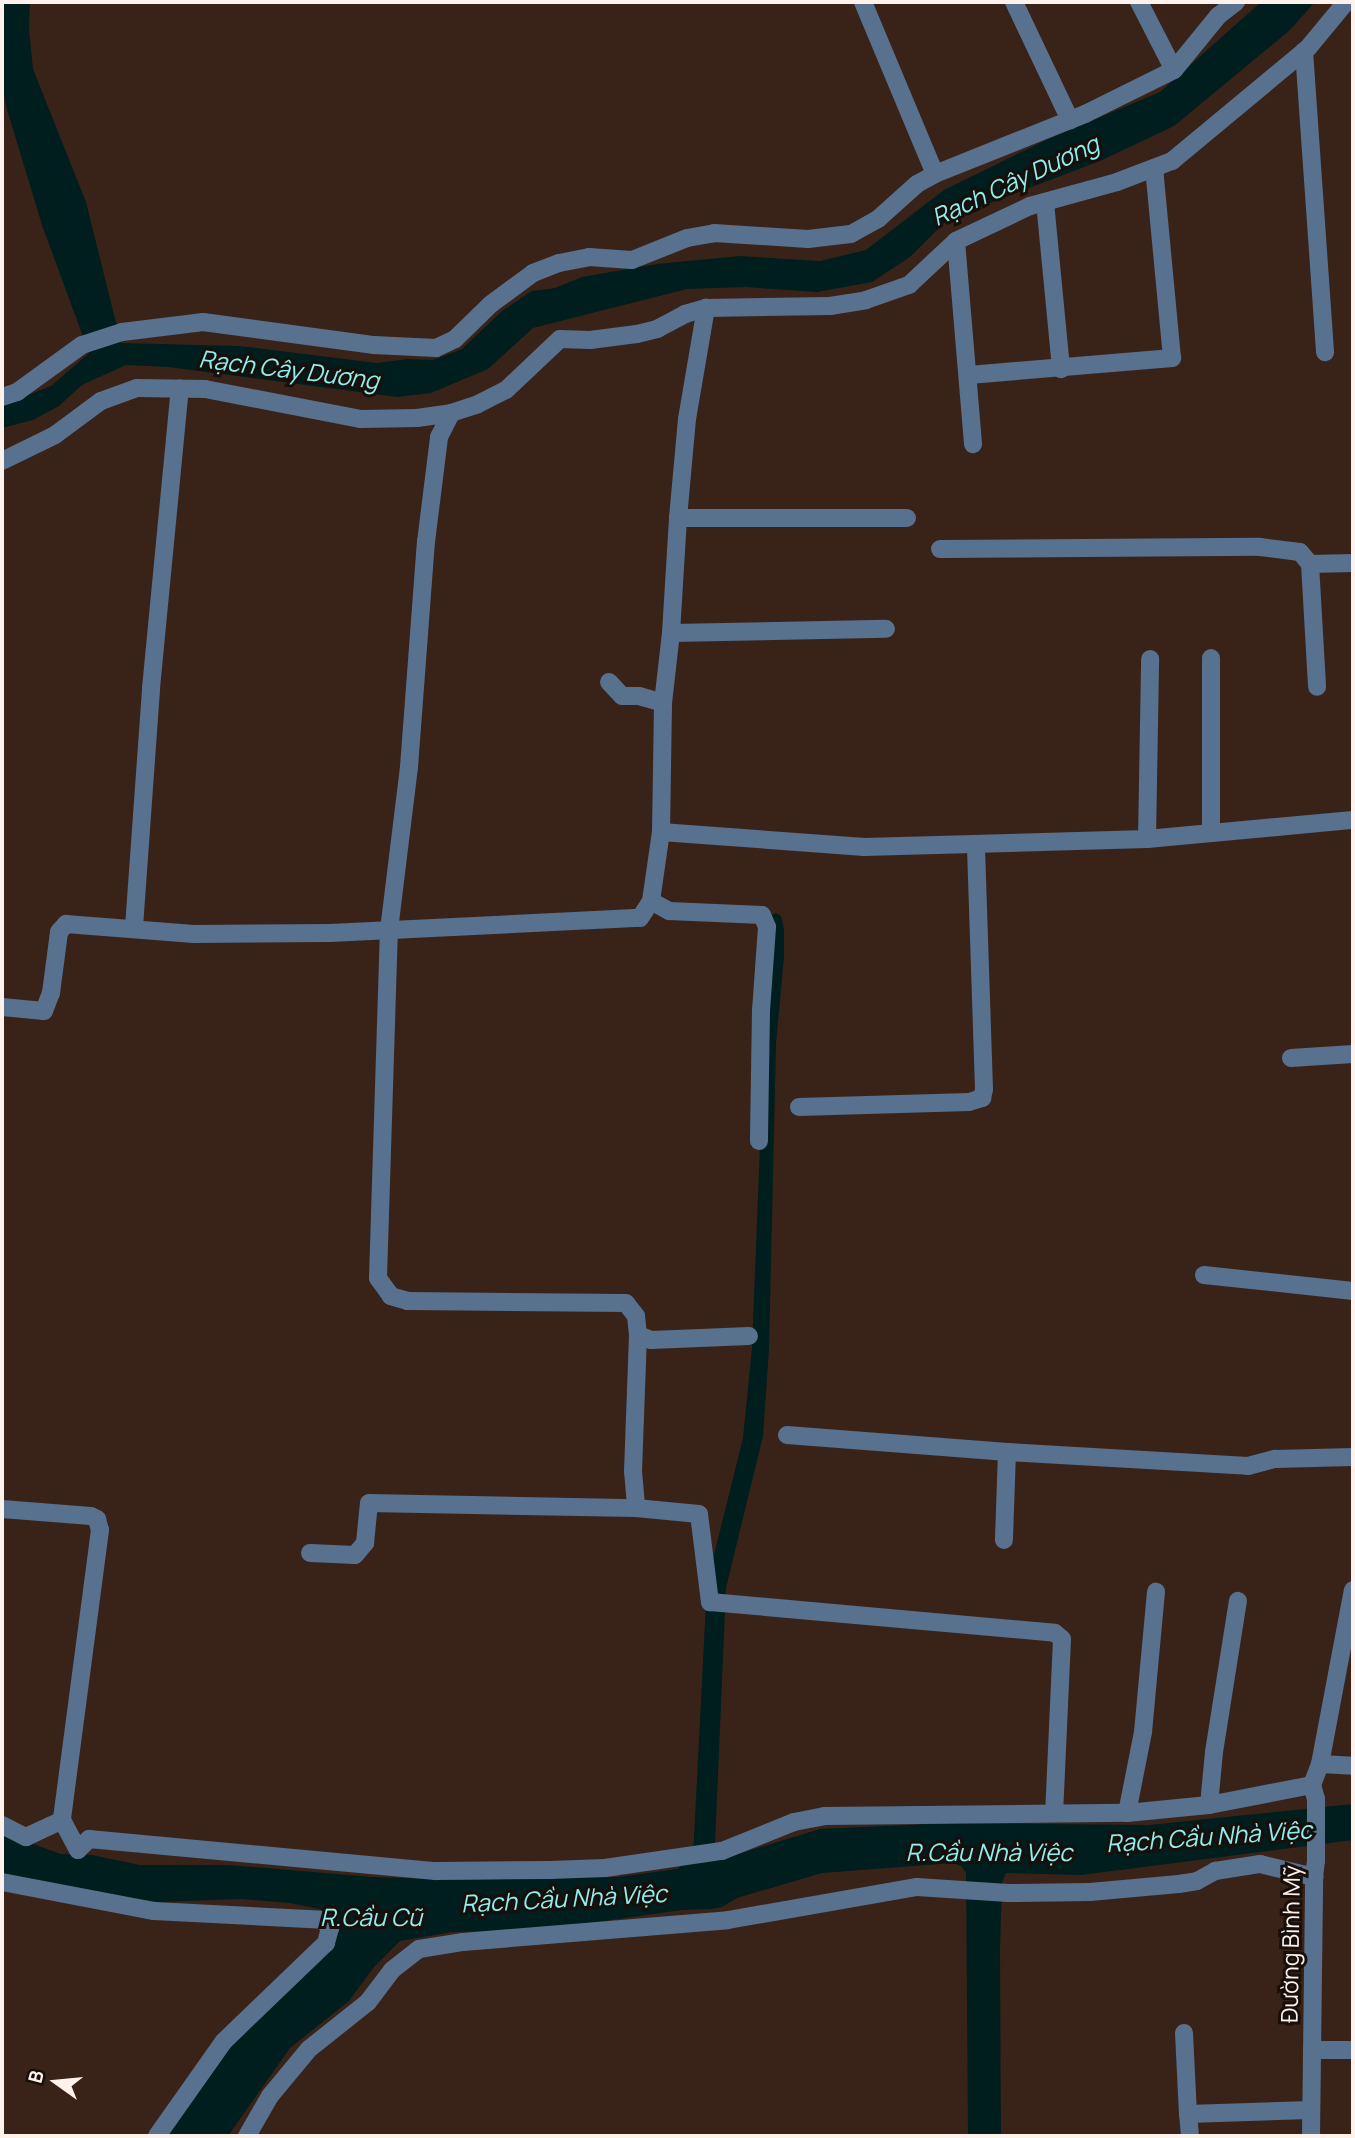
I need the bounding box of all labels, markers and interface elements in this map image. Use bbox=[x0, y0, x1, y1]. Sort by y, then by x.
water label: Rạch Cây Dương bbox=[927, 129, 1103, 231]
water label: Rạch Cây Dương bbox=[197, 344, 381, 394]
water label: Rạch Cầu Nhà Việc bbox=[1105, 1814, 1313, 1858]
water label: R.Cầu Nhà Việc bbox=[906, 1838, 1072, 1866]
street label: Đường Bình Mỹ bbox=[1275, 1865, 1305, 2023]
water label: Rạch Cầu Nhà Việc bbox=[460, 1878, 668, 1918]
water label: R.Cầu Cũ bbox=[320, 1903, 422, 1931]
north arrow bbox=[21, 2047, 91, 2117]
text: B bbox=[22, 2067, 50, 2086]

